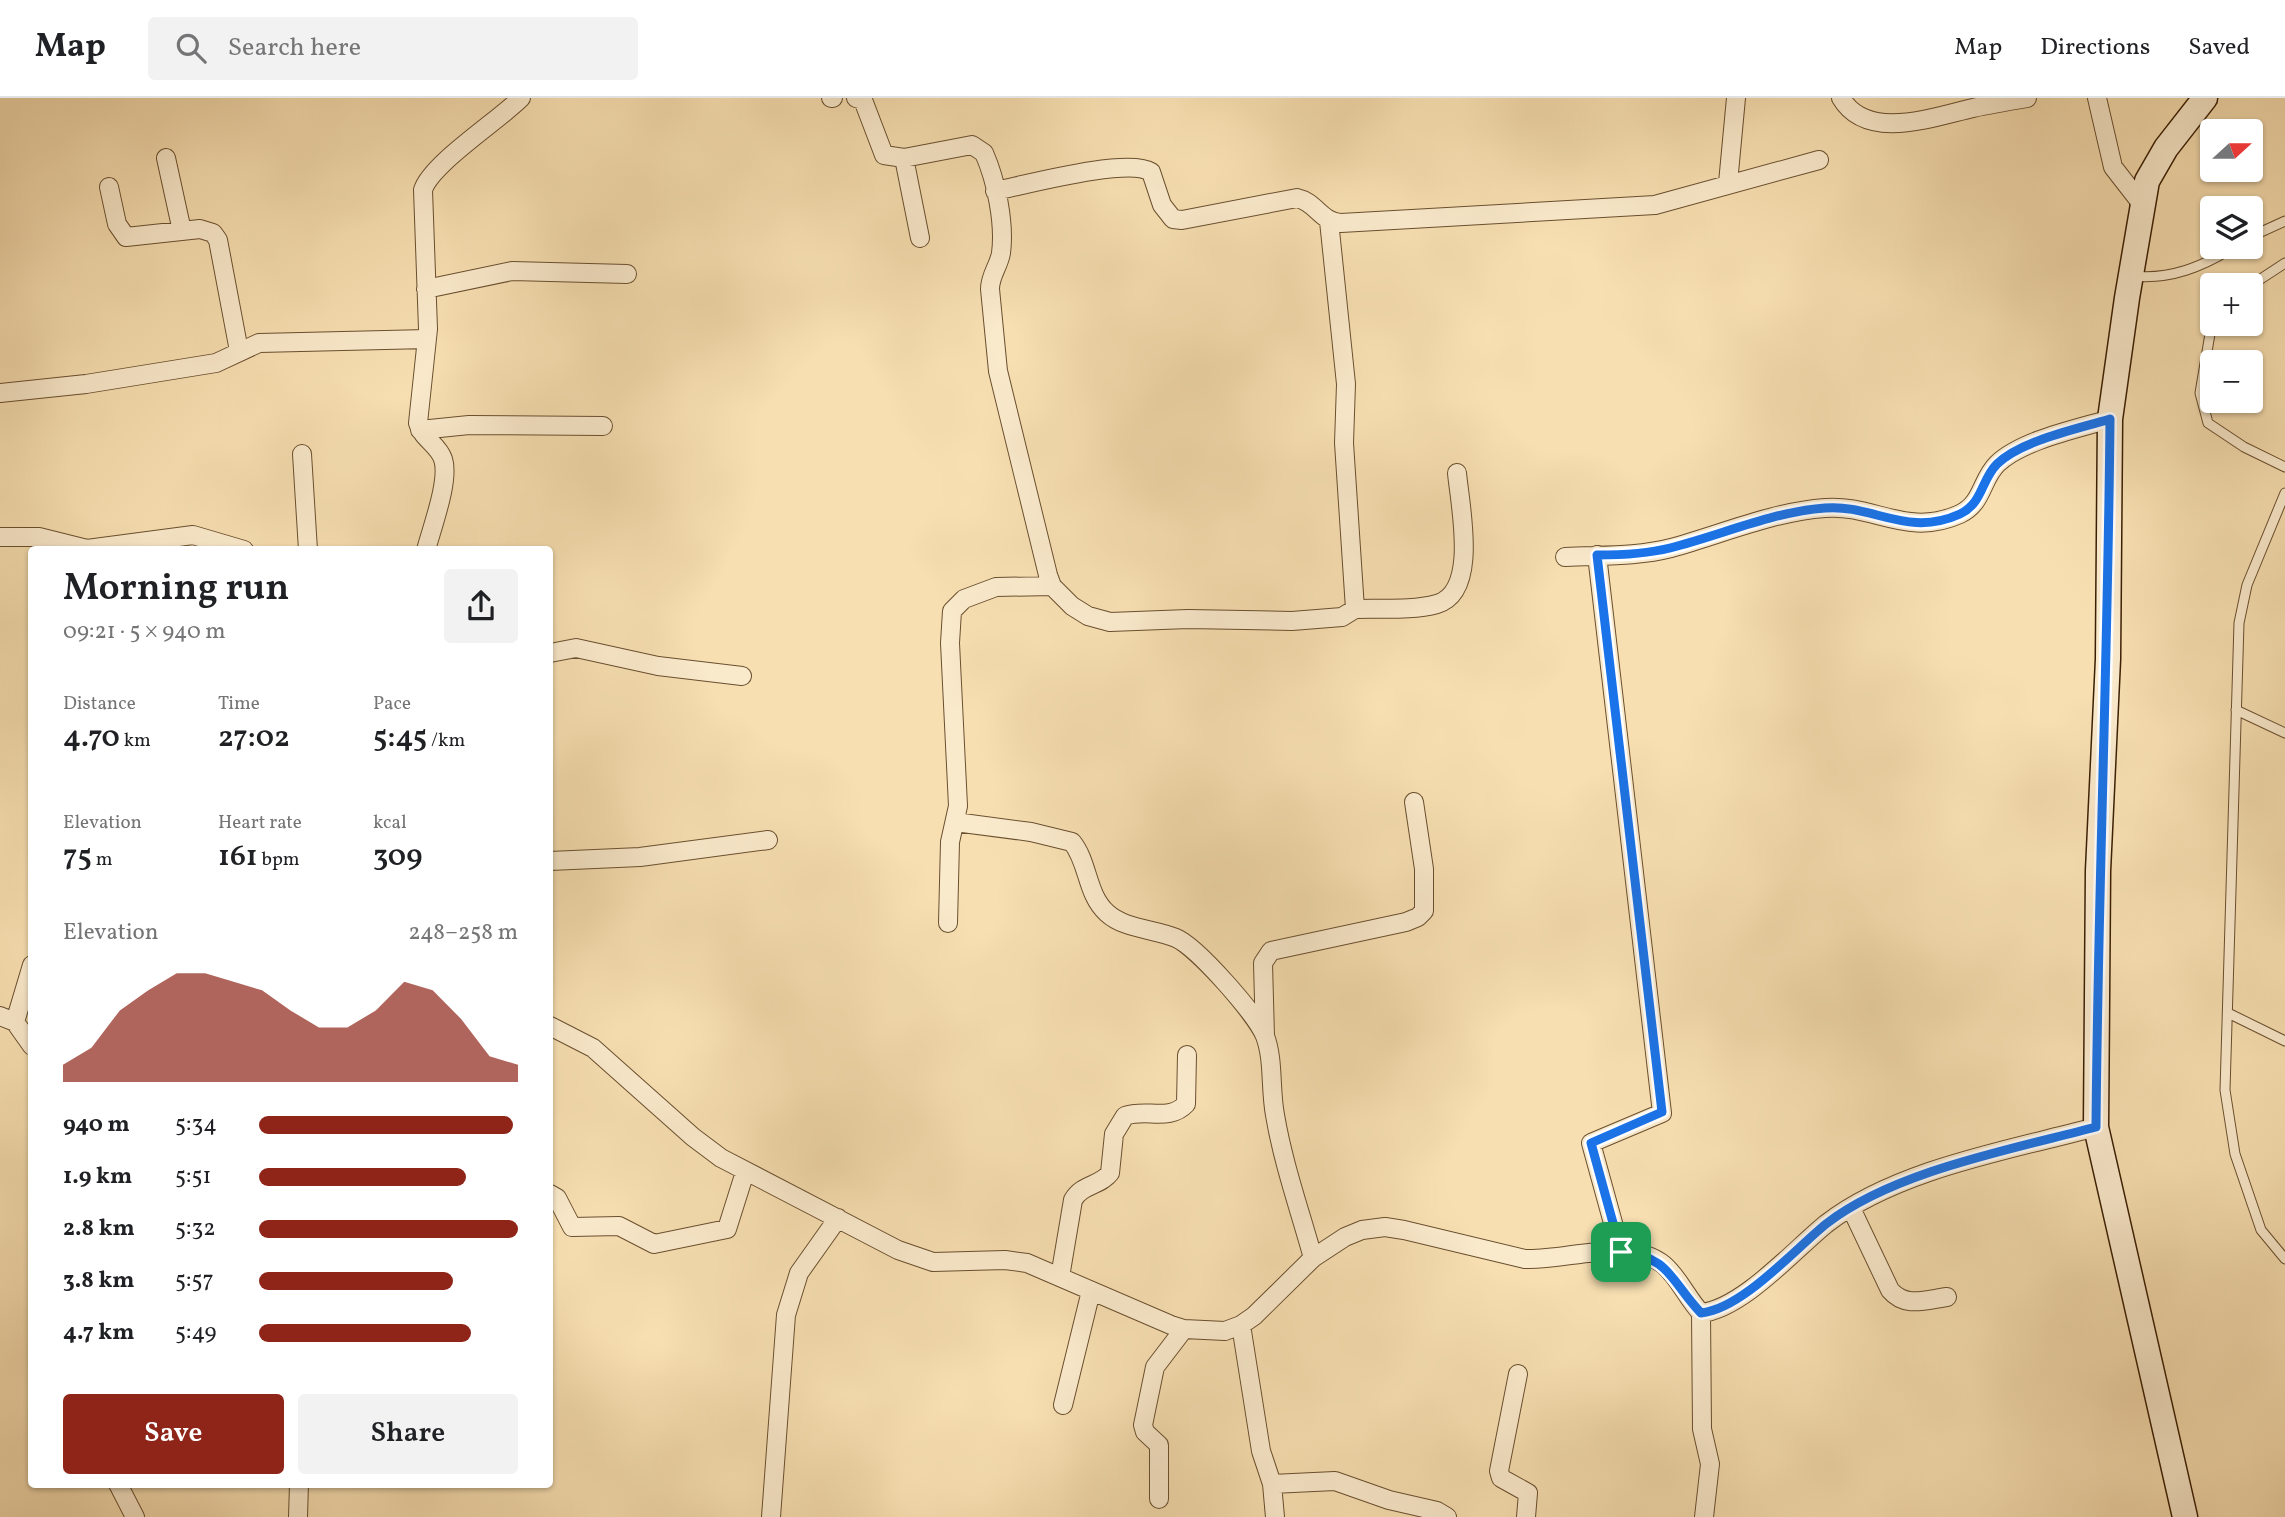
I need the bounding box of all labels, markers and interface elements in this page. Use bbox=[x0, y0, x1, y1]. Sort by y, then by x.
search box bbox=[148, 17, 638, 80]
text: Map bbox=[35, 25, 106, 71]
icon: search bbox=[172, 29, 210, 67]
text: Search here bbox=[228, 30, 361, 66]
text: Map bbox=[1954, 31, 2002, 65]
text: Directions bbox=[2040, 31, 2150, 65]
text: Saved bbox=[2188, 31, 2250, 65]
north arrow bbox=[2200, 119, 2263, 182]
map controls bbox=[2200, 119, 2263, 413]
button: layers bbox=[2200, 196, 2263, 259]
button: + bbox=[2200, 273, 2263, 336]
button: − bbox=[2200, 350, 2263, 413]
text: Morning run bbox=[63, 563, 289, 616]
button: share bbox=[444, 569, 518, 643]
text: 09:21 · 5 × 940 m bbox=[63, 616, 226, 648]
text: Distance bbox=[63, 691, 136, 717]
text: Time bbox=[218, 691, 260, 717]
text: Pace bbox=[373, 691, 411, 717]
text: 4.70 bbox=[63, 717, 120, 759]
text: 27:02 bbox=[218, 717, 290, 759]
text: 5:45 bbox=[373, 717, 427, 759]
text: km bbox=[120, 728, 151, 754]
text: /km bbox=[427, 728, 465, 754]
text: Elevation bbox=[63, 810, 142, 836]
text: Heart rate bbox=[218, 810, 302, 836]
text: kcal bbox=[373, 810, 407, 836]
text: 75 bbox=[63, 836, 92, 878]
text: 161 bbox=[218, 836, 258, 878]
text: 309 bbox=[373, 836, 423, 878]
text: m bbox=[92, 847, 113, 873]
text: bpm bbox=[258, 847, 300, 873]
text: Elevation bbox=[63, 917, 159, 949]
text: 248–258 m bbox=[408, 917, 518, 949]
text: 940 m bbox=[63, 1109, 130, 1141]
text: 5:34 bbox=[175, 1109, 217, 1141]
text: 1.9 km bbox=[63, 1161, 132, 1193]
text: 5:51 bbox=[175, 1161, 211, 1193]
text: 2.8 km bbox=[63, 1213, 135, 1245]
text: 5:32 bbox=[175, 1213, 216, 1245]
pin bbox=[1591, 1222, 1651, 1282]
icon: arrive bbox=[1602, 1233, 1640, 1271]
text: 3.8 km bbox=[63, 1265, 135, 1297]
text: 5:57 bbox=[175, 1265, 214, 1297]
text: 4.7 km bbox=[63, 1317, 135, 1349]
text: 5:49 bbox=[175, 1317, 216, 1349]
button: Save bbox=[63, 1394, 284, 1474]
button: Share bbox=[298, 1394, 518, 1474]

